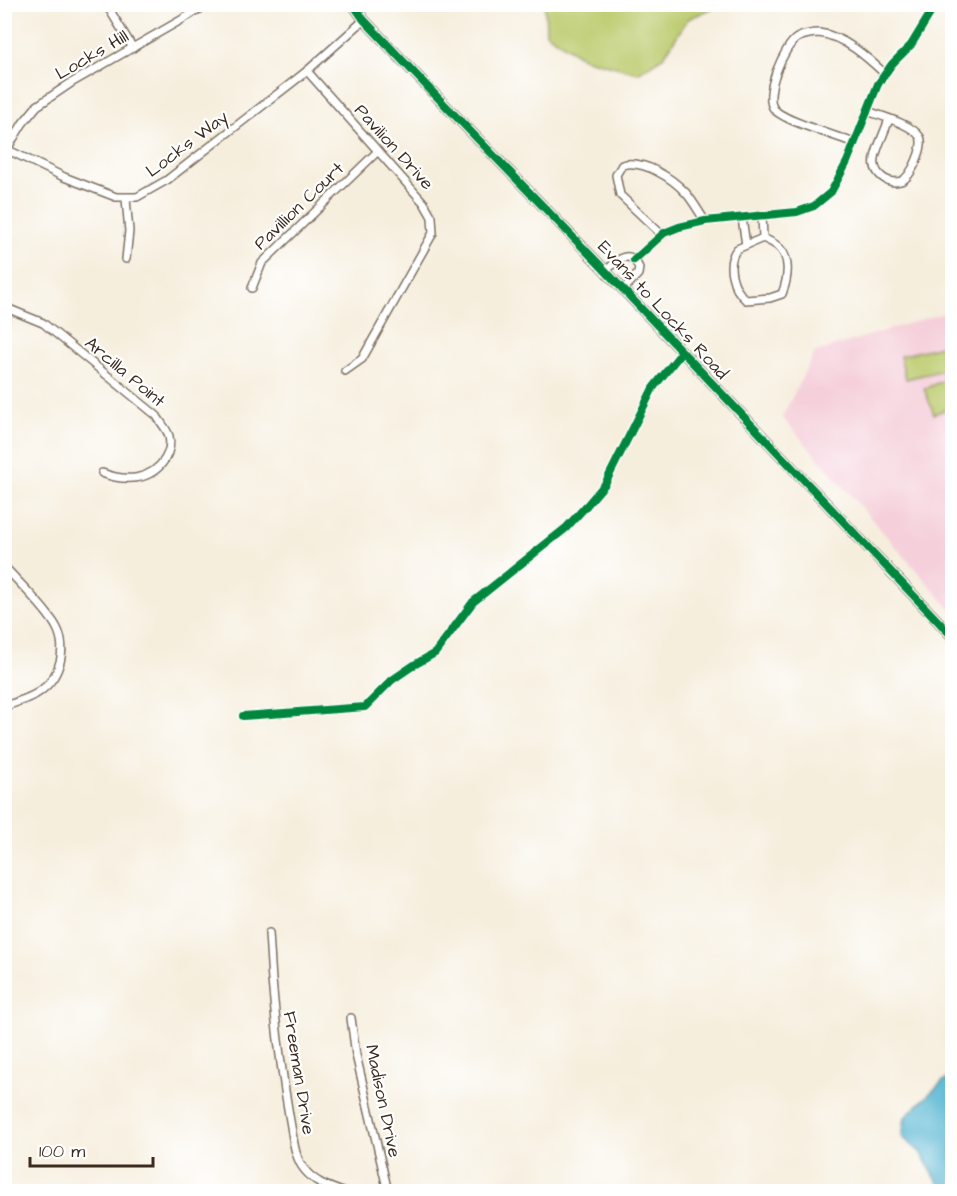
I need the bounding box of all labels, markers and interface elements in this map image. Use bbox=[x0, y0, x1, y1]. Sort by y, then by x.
street label: Locks Hill bbox=[51, 24, 133, 86]
street label: Pavilion Drive bbox=[349, 99, 440, 196]
street label: Locks Way bbox=[141, 105, 234, 184]
street label: Pavillion Court bbox=[248, 156, 350, 256]
street label: Evans to Locks Road bbox=[592, 235, 734, 385]
street label: Arcilla Point bbox=[79, 331, 171, 414]
street label: Freeman Drive bbox=[277, 1009, 321, 1137]
street label: Madison Drive bbox=[359, 1042, 407, 1160]
scale bar bbox=[30, 1130, 153, 1168]
text: 100 m bbox=[39, 1139, 85, 1164]

